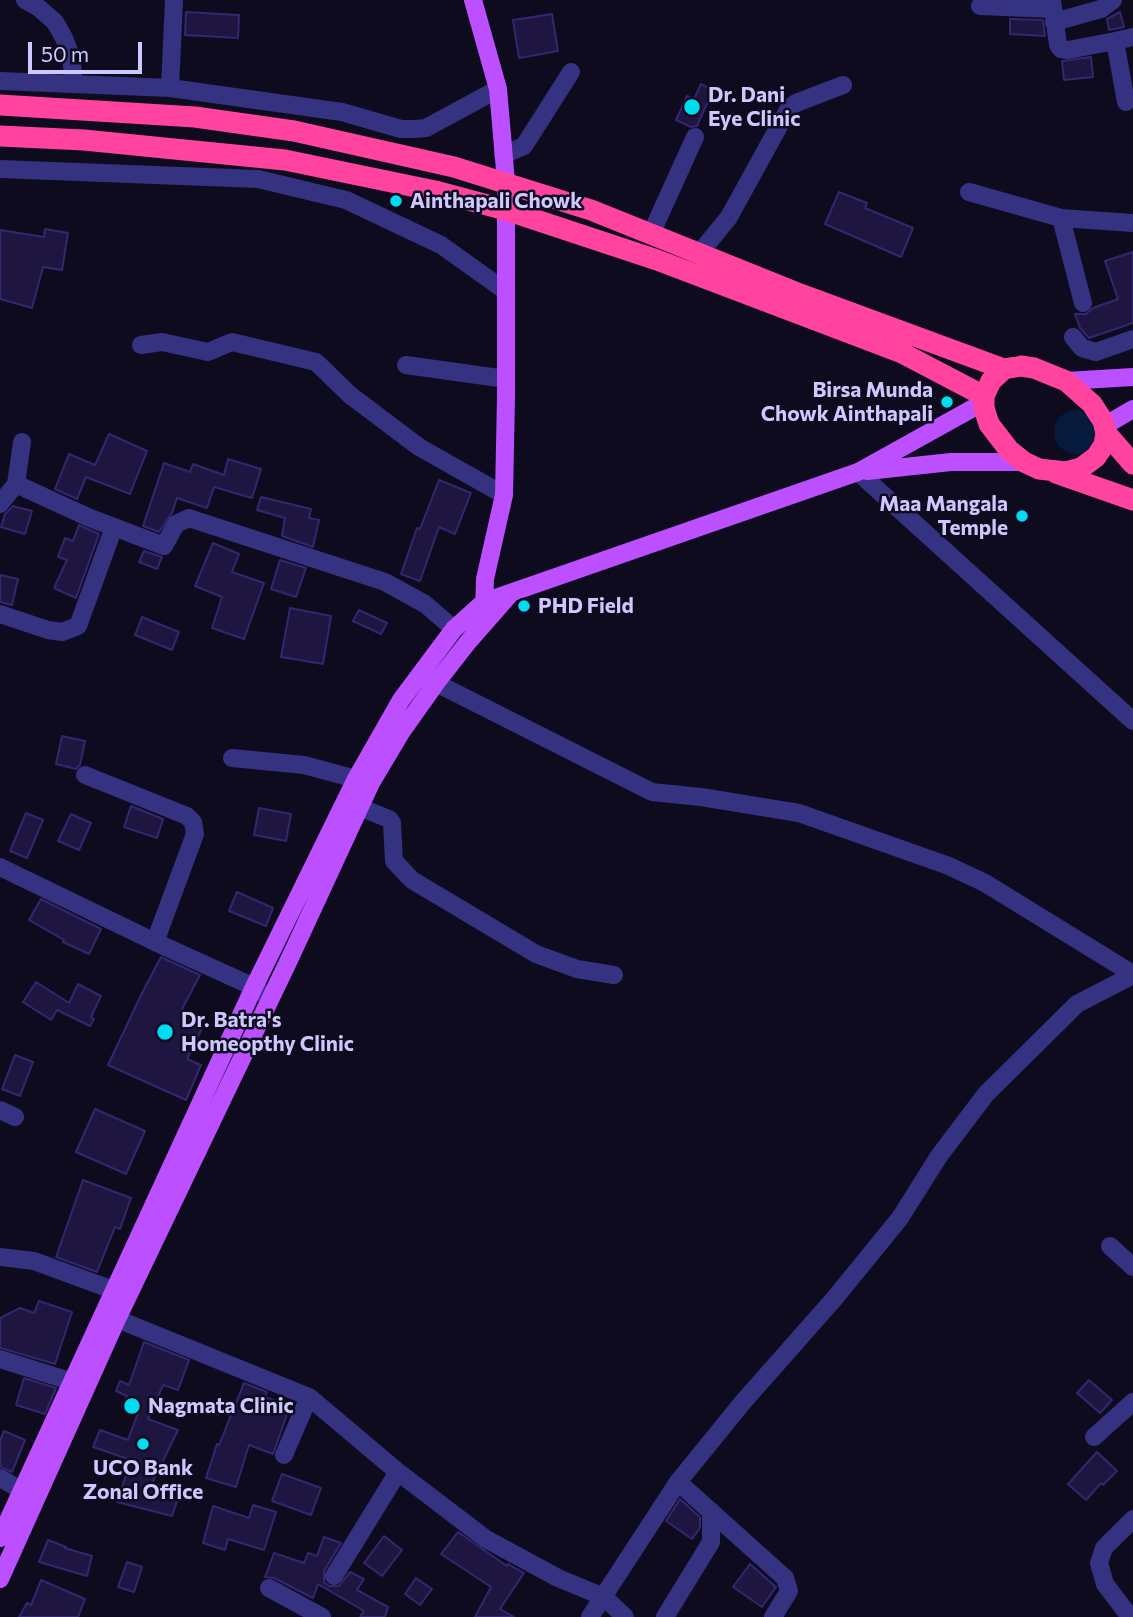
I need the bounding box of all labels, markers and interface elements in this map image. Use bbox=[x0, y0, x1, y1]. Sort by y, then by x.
scale bar bbox=[32, 28, 145, 72]
text: 50 m bbox=[41, 41, 89, 66]
place label: Dr. Dani Eye Clinic bbox=[708, 82, 800, 132]
marker: Dr. Dani Eye Clinic bbox=[682, 97, 702, 117]
place label: Ainthapali Chowk bbox=[410, 188, 582, 214]
marker: Ainthapali Chowk bbox=[388, 193, 404, 209]
place label: Birsa Munda Chowk Ainthapali bbox=[761, 377, 933, 427]
marker: Birsa Munda Chowk Ainthapali bbox=[939, 394, 955, 410]
place label: Maa Mangala Temple bbox=[879, 491, 1008, 541]
marker: Maa Mangala Temple bbox=[1014, 508, 1030, 524]
place label: PHD Field bbox=[538, 593, 634, 619]
marker: PHD Field bbox=[516, 598, 532, 614]
place label: Dr. Batra's Homeopthy Clinic bbox=[181, 1007, 354, 1057]
marker: Dr. Batra's Homeopthy Clinic bbox=[155, 1022, 175, 1042]
place label: Nagmata Clinic bbox=[148, 1393, 294, 1419]
marker: Nagmata Clinic bbox=[122, 1396, 142, 1416]
marker: UCO Bank Zonal Office bbox=[135, 1436, 151, 1452]
place label: UCO Bank Zonal Office bbox=[83, 1455, 203, 1505]

